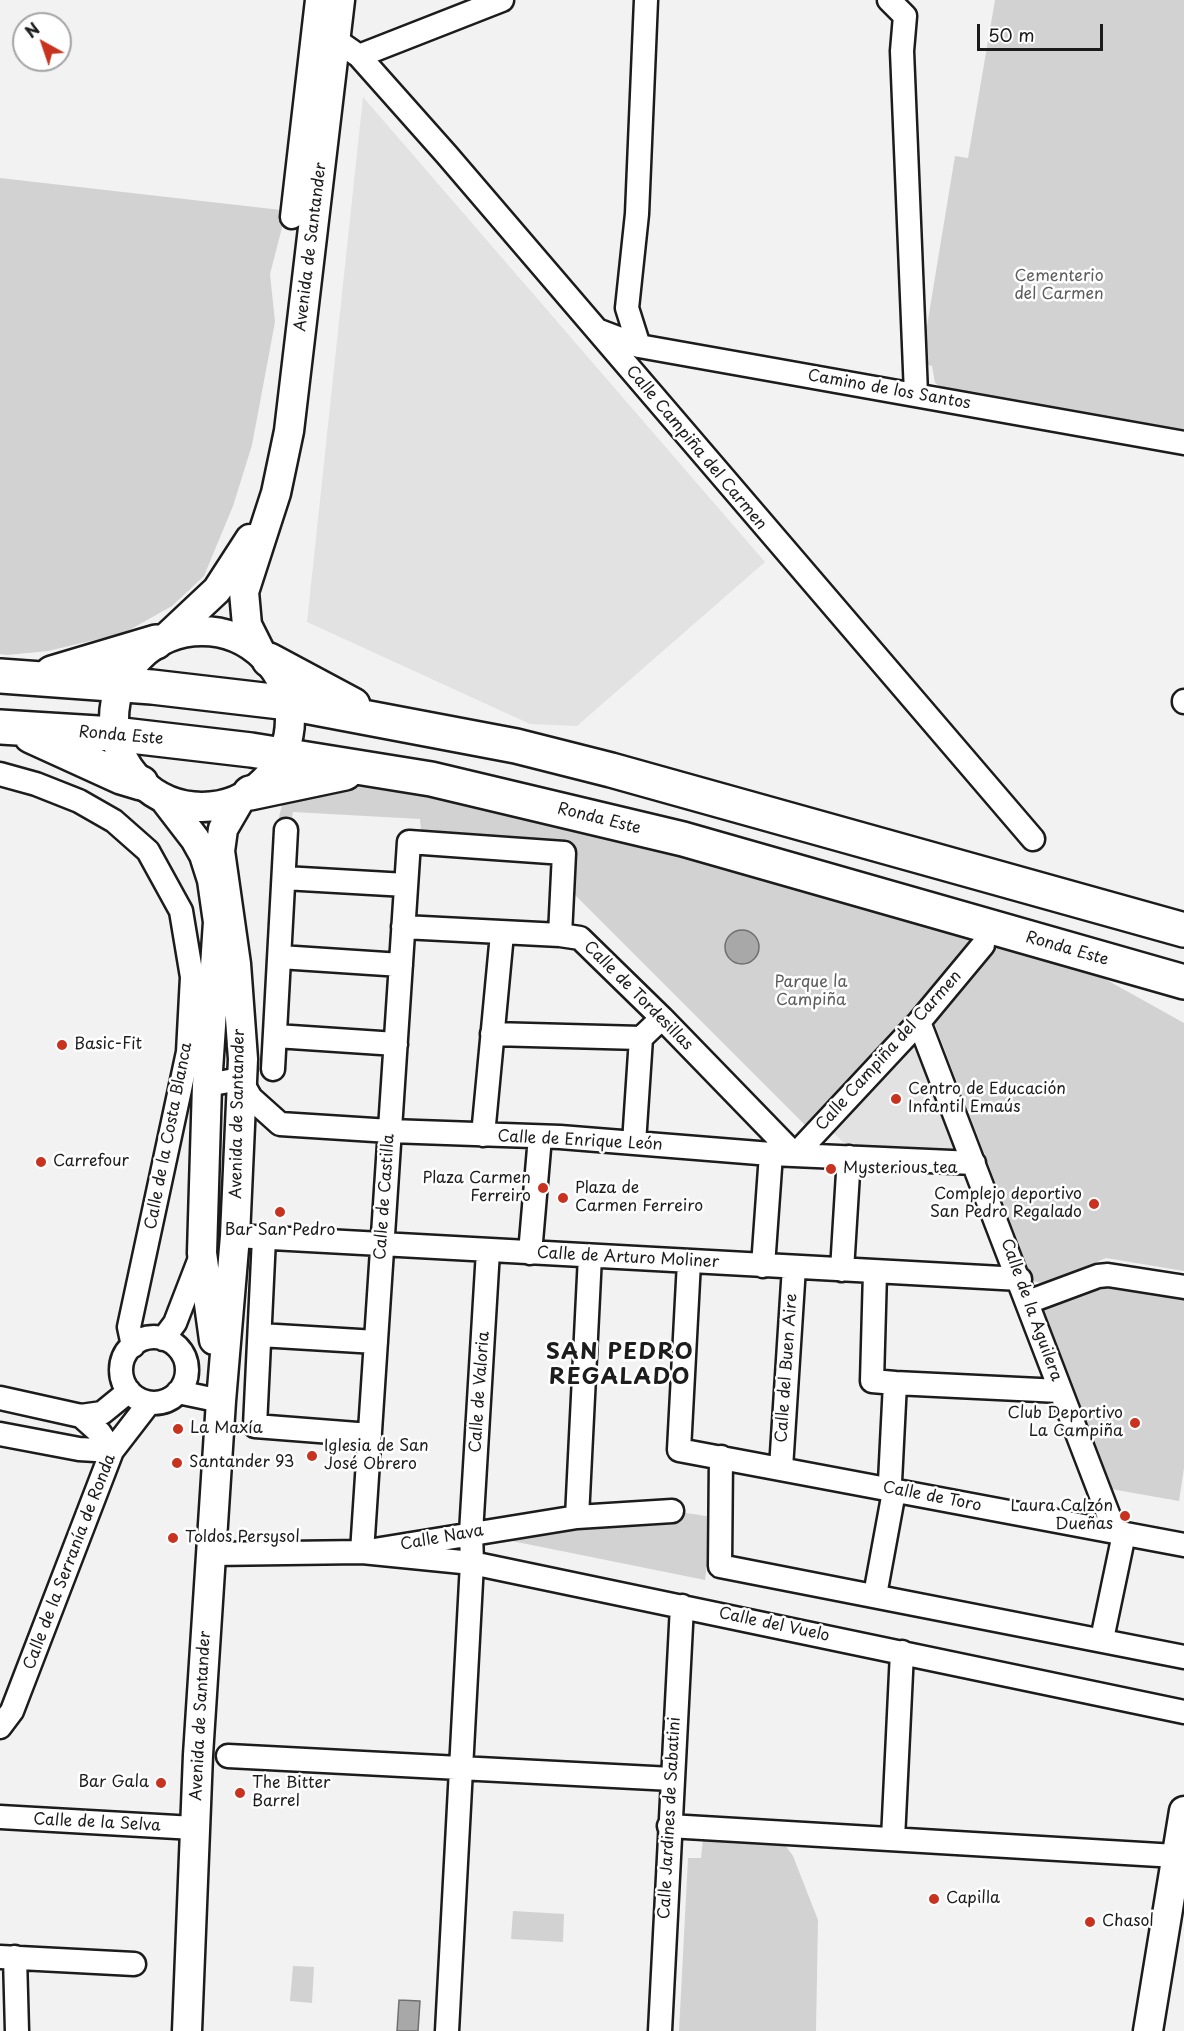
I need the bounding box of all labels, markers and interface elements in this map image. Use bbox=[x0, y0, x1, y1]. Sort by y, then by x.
north arrow bbox=[12, 12, 72, 72]
scale bar bbox=[980, 12, 1106, 50]
text: N bbox=[19, 16, 44, 43]
text: 50 m bbox=[988, 21, 1035, 48]
street label: Avenida de Santander bbox=[291, 161, 331, 333]
park label: Cementerio del Carmen bbox=[1014, 267, 1104, 305]
street label: Calle Campiña del Carmen bbox=[622, 362, 770, 534]
street label: Camino de los Santos bbox=[806, 366, 972, 414]
street label: Ronda Este bbox=[78, 723, 164, 749]
street label: Ronda Este bbox=[555, 799, 643, 839]
street label: Ronda Este bbox=[1023, 928, 1111, 970]
street label: Calle de Tordesillas bbox=[579, 937, 697, 1055]
street label: Calle Campiña del Carmen bbox=[812, 967, 966, 1135]
park label: Parque la Campiña bbox=[775, 973, 847, 1011]
street label: Avenida de Santander bbox=[227, 1029, 249, 1199]
place label: Basic-Fit bbox=[74, 1035, 142, 1055]
marker: Basic-Fit bbox=[55, 1038, 69, 1052]
street label: Calle de la Costa Blanca bbox=[141, 1041, 197, 1231]
place label: Centro de Educación Infantil Emaús bbox=[908, 1080, 1066, 1118]
marker: Centro de Educación Infantil Emaús bbox=[889, 1092, 903, 1106]
street label: Calle de Enrique León bbox=[497, 1127, 663, 1155]
street label: Calle de Castilla bbox=[371, 1133, 399, 1261]
place label: Carrefour bbox=[53, 1152, 129, 1172]
marker: Carrefour bbox=[34, 1155, 48, 1169]
place label: Mysterious tea bbox=[843, 1159, 957, 1179]
marker: Mysterious tea bbox=[824, 1162, 838, 1176]
place label: Plaza Carmen Ferreiro bbox=[422, 1169, 531, 1207]
place label: Plaza de Carmen Ferreiro bbox=[575, 1179, 703, 1217]
marker: Plaza Carmen Ferreiro bbox=[536, 1181, 550, 1195]
place label: Complejo deportivo San Pedro Regalado bbox=[930, 1185, 1082, 1223]
marker: Plaza de Carmen Ferreiro bbox=[556, 1191, 570, 1205]
marker: Complejo deportivo San Pedro Regalado bbox=[1087, 1197, 1101, 1211]
marker: Bar San Pedro bbox=[273, 1205, 287, 1219]
place label: Bar San Pedro bbox=[225, 1221, 335, 1241]
street label: Calle de la Aguilera bbox=[996, 1236, 1066, 1384]
street label: Calle de Arturo Moliner bbox=[536, 1244, 720, 1272]
street label: Calle del Buen Aire bbox=[772, 1293, 802, 1443]
street label: Calle de Valoria bbox=[466, 1331, 494, 1453]
district label: SAN PEDRO REGALADO bbox=[546, 1340, 694, 1392]
place label: Club Deportivo La Campiña bbox=[1008, 1404, 1123, 1442]
marker: Club Deportivo La Campiña bbox=[1128, 1416, 1142, 1430]
place label: La Maxía bbox=[190, 1419, 263, 1439]
marker: La Maxía bbox=[171, 1422, 185, 1436]
place label: Iglesia de San José Obrero bbox=[324, 1437, 429, 1475]
marker: Iglesia de San José Obrero bbox=[305, 1449, 319, 1463]
street label: Calle de la Serranía de Ronda bbox=[20, 1451, 120, 1673]
place label: Santander 93 bbox=[189, 1453, 294, 1473]
marker: Santander 93 bbox=[170, 1456, 184, 1470]
street label: Calle de Toro bbox=[881, 1478, 983, 1516]
place label: Laura Calzón Dueñas bbox=[1010, 1497, 1113, 1535]
marker: Laura Calzón Dueñas bbox=[1118, 1509, 1132, 1523]
street label: Calle Nava bbox=[399, 1521, 485, 1555]
place label: Toldos Persysol bbox=[185, 1528, 300, 1548]
marker: Toldos Persysol bbox=[166, 1531, 180, 1545]
street label: Calle del Vuelo bbox=[717, 1604, 831, 1646]
street label: Avenida de Santander bbox=[187, 1631, 215, 1801]
street label: Calle Jardines de Sabatini bbox=[655, 1716, 685, 1920]
place label: Bar Gala bbox=[79, 1773, 149, 1793]
place label: The Bitter Barrel bbox=[252, 1774, 330, 1812]
marker: Bar Gala bbox=[154, 1776, 168, 1790]
marker: The Bitter Barrel bbox=[233, 1786, 247, 1800]
street label: Calle de la Selva bbox=[33, 1810, 161, 1836]
place label: Capilla bbox=[946, 1889, 1000, 1909]
marker: Capilla bbox=[927, 1892, 941, 1906]
place label: Chasol bbox=[1102, 1912, 1154, 1932]
marker: Chasol bbox=[1083, 1915, 1097, 1929]

